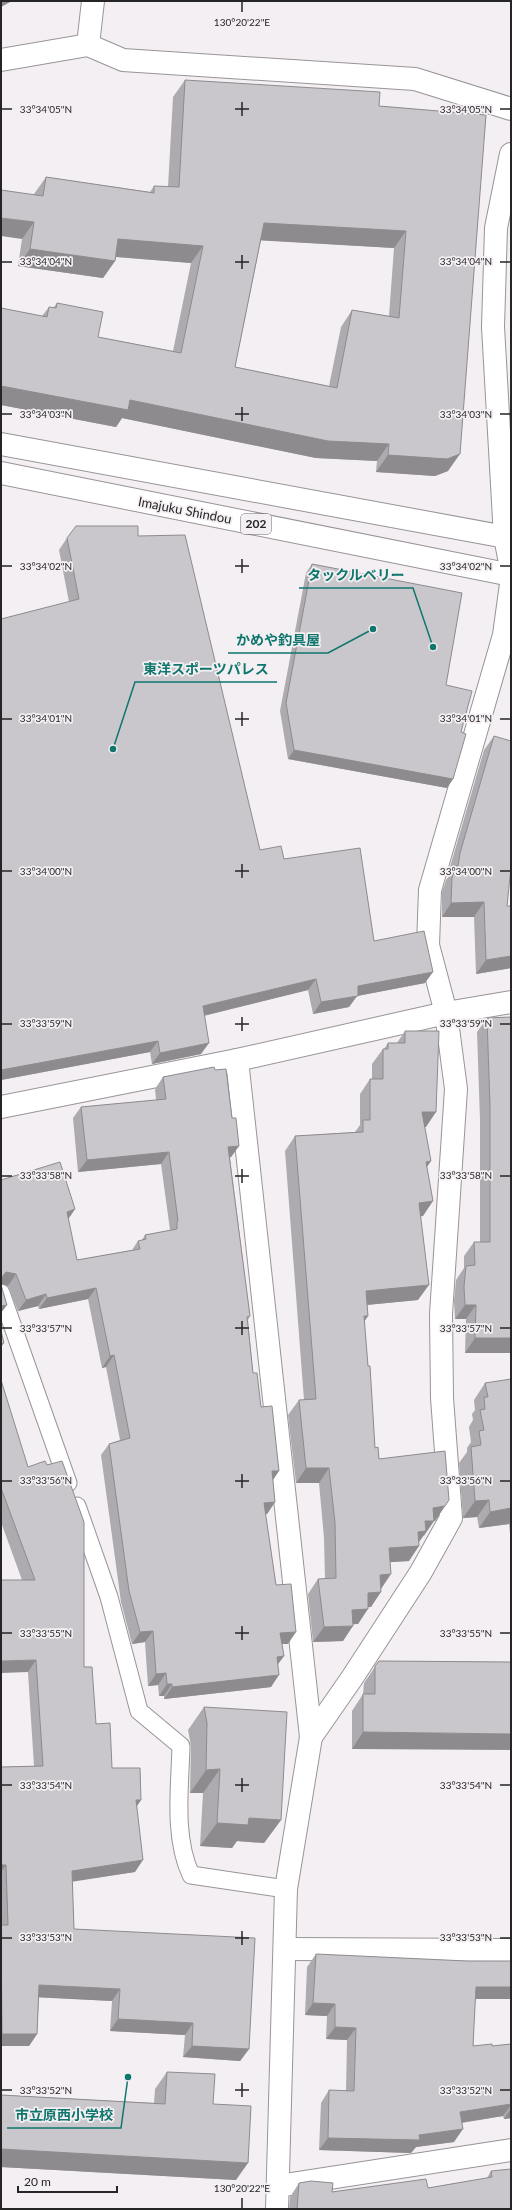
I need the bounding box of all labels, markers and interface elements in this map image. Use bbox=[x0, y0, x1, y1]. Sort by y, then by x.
text: 130°20'22"E bbox=[214, 16, 270, 28]
text: 33°34'05"N bbox=[20, 103, 72, 115]
text: 33°34'05"N bbox=[440, 103, 492, 115]
text: 33°34'04"N bbox=[20, 255, 72, 267]
text: 33°34'04"N bbox=[440, 255, 492, 267]
text: 33°34'03"N bbox=[20, 408, 72, 420]
text: 33°34'03"N bbox=[440, 408, 492, 420]
street label: Imajuku Shindou bbox=[137, 493, 233, 527]
road number: 202 bbox=[241, 514, 271, 534]
text: 33°34'02"N bbox=[20, 560, 72, 572]
text: 33°34'02"N bbox=[440, 560, 492, 572]
callout: タックルベリー bbox=[299, 562, 413, 588]
text: タックルベリー bbox=[307, 566, 405, 583]
callout: かめや釣具屋 bbox=[228, 627, 328, 653]
text: かめや釣具屋 bbox=[236, 631, 320, 648]
callout: 東洋スポーツパレス bbox=[135, 656, 277, 682]
text: 東洋スポーツパレス bbox=[143, 660, 269, 677]
text: 33°34'01"N bbox=[20, 712, 72, 724]
text: 33°34'01"N bbox=[440, 712, 492, 724]
text: 33°34'00"N bbox=[20, 865, 72, 877]
text: 33°34'00"N bbox=[440, 865, 492, 877]
text: 33°33'59"N bbox=[20, 1017, 72, 1029]
text: 33°33'59"N bbox=[440, 1017, 492, 1029]
text: 33°33'58"N bbox=[20, 1169, 72, 1181]
text: 33°33'58"N bbox=[440, 1169, 492, 1181]
text: 33°33'57"N bbox=[20, 1322, 72, 1334]
text: 33°33'57"N bbox=[440, 1322, 492, 1334]
text: 33°33'56"N bbox=[20, 1474, 72, 1486]
text: 33°33'56"N bbox=[440, 1474, 492, 1486]
text: 33°33'55"N bbox=[20, 1627, 72, 1639]
text: 33°33'55"N bbox=[440, 1627, 492, 1639]
text: 33°33'54"N bbox=[20, 1779, 72, 1791]
text: 33°33'54"N bbox=[440, 1779, 492, 1791]
text: 33°33'53"N bbox=[20, 1931, 72, 1943]
text: 33°33'53"N bbox=[440, 1931, 492, 1943]
text: 33°33'52"N bbox=[20, 2084, 72, 2096]
text: 33°33'52"N bbox=[440, 2084, 492, 2096]
callout: 市立原西小学校 bbox=[7, 2102, 121, 2128]
text: 市立原西小学校 bbox=[15, 2106, 113, 2123]
scale bar bbox=[18, 2168, 117, 2194]
text: 20 m bbox=[24, 2174, 51, 2189]
text: 130°20'22"E bbox=[214, 2182, 270, 2194]

